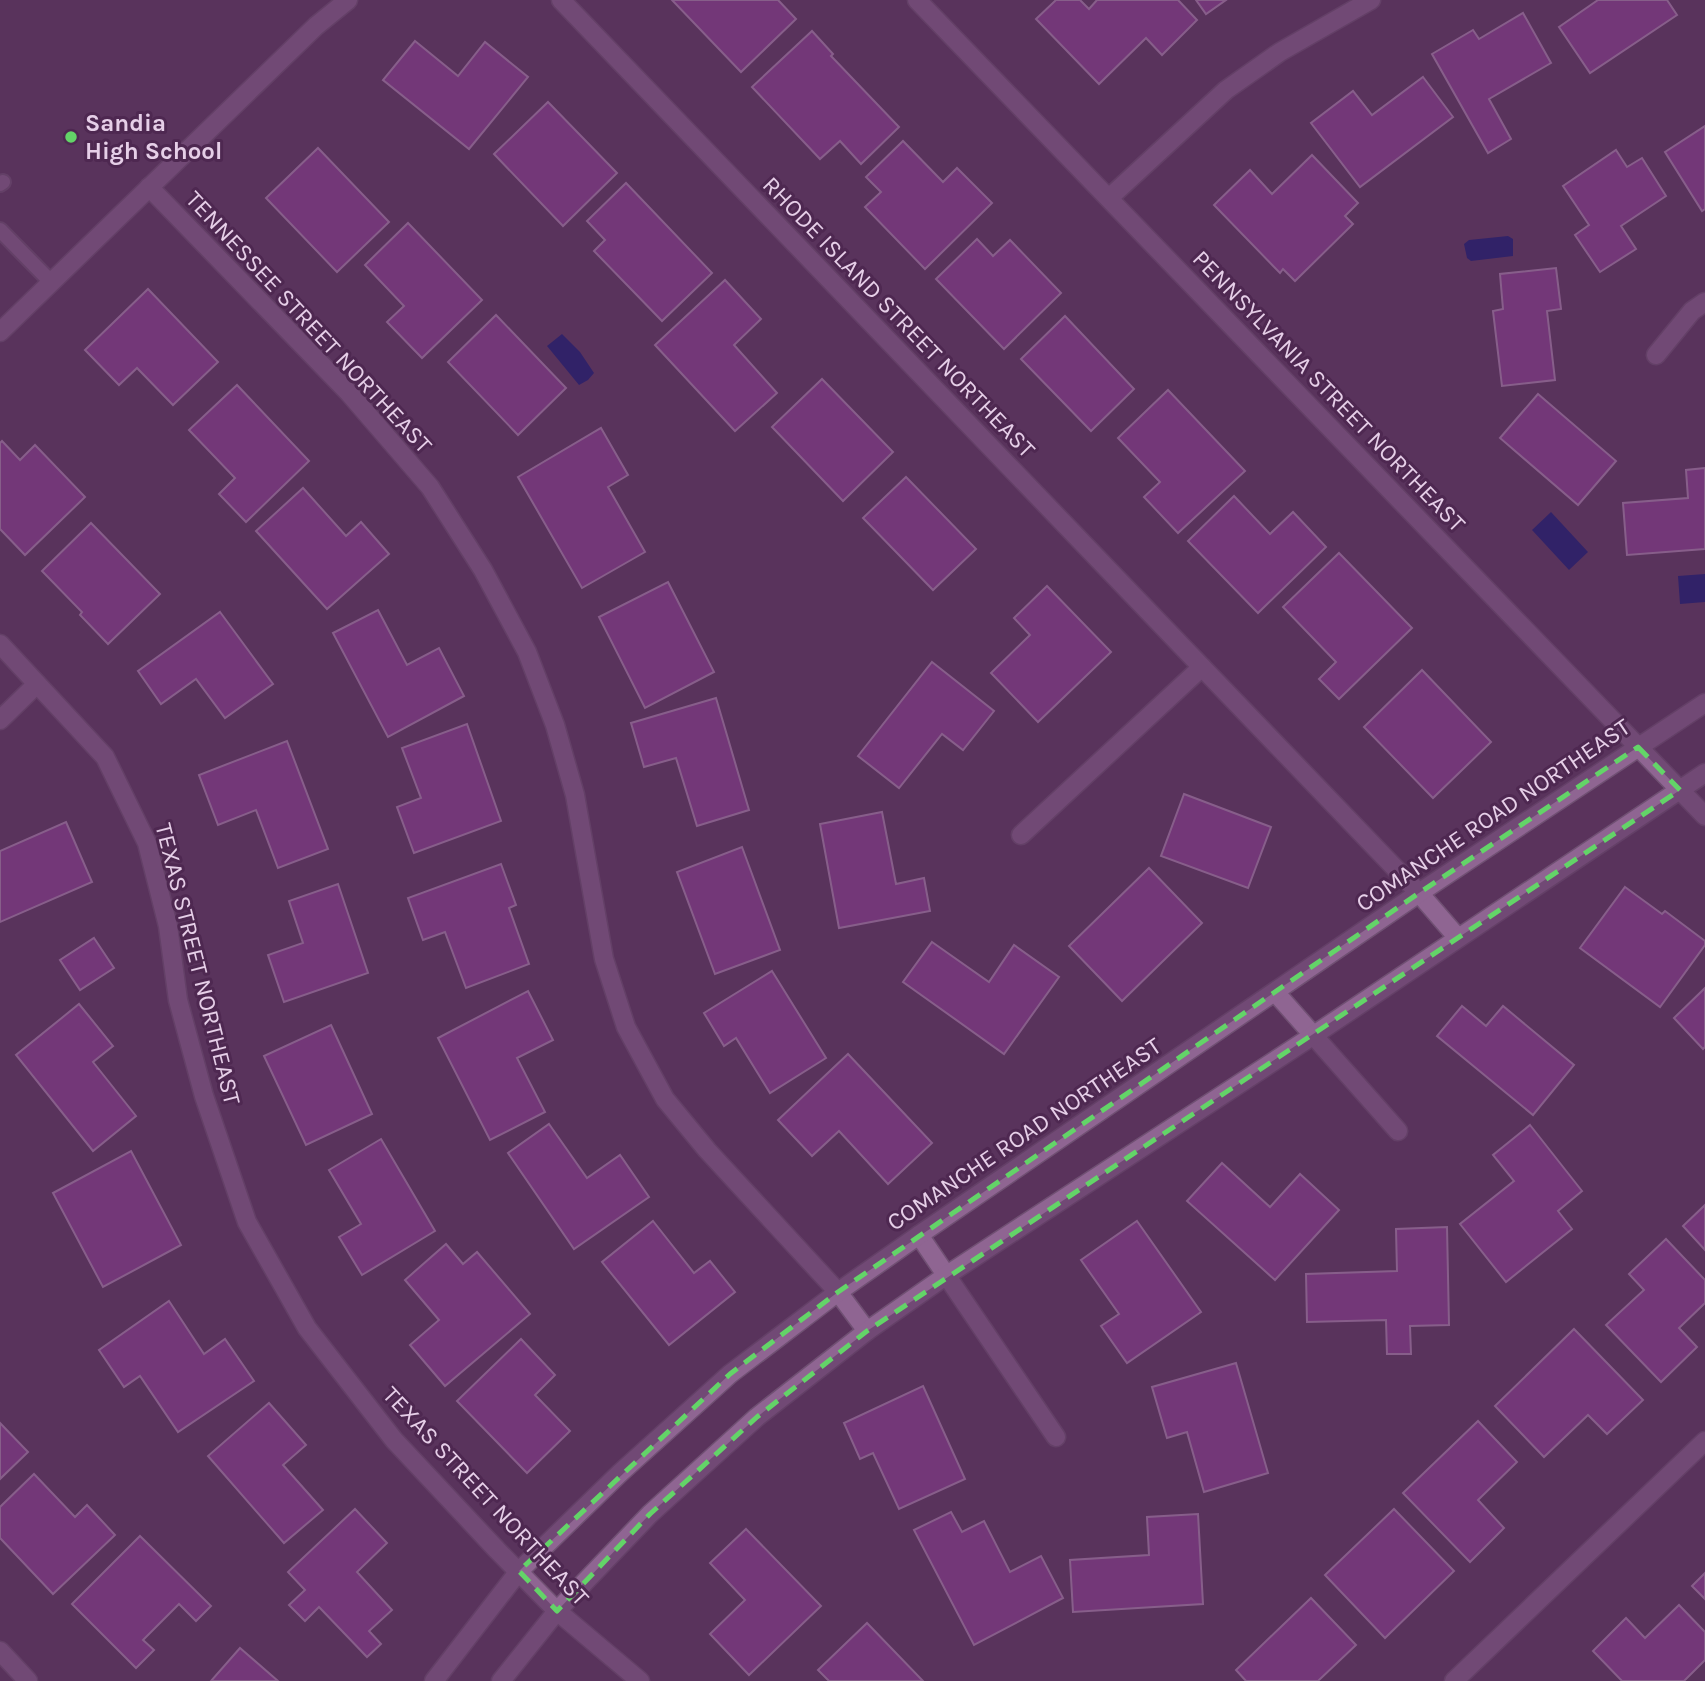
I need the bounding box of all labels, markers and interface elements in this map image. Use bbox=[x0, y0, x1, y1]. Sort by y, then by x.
place label: Sandia High School bbox=[85, 109, 222, 165]
marker: Sandia High School bbox=[63, 129, 79, 145]
street label: RHODE ISLAND STREET NORTHEAST bbox=[757, 171, 1041, 463]
street label: TENNESSEE STREET NORTHEAST bbox=[180, 185, 438, 459]
street label: PENNSYLVANIA STREET NORTHEAST bbox=[1187, 244, 1471, 538]
street label: COMANCHE ROAD NORTHEAST bbox=[1351, 713, 1635, 917]
street label: TEXAS STREET NORTHEAST bbox=[149, 820, 247, 1108]
street label: COMANCHE ROAD NORTHEAST bbox=[882, 1032, 1166, 1236]
street label: TEXAS STREET NORTHEAST bbox=[377, 1381, 595, 1611]

